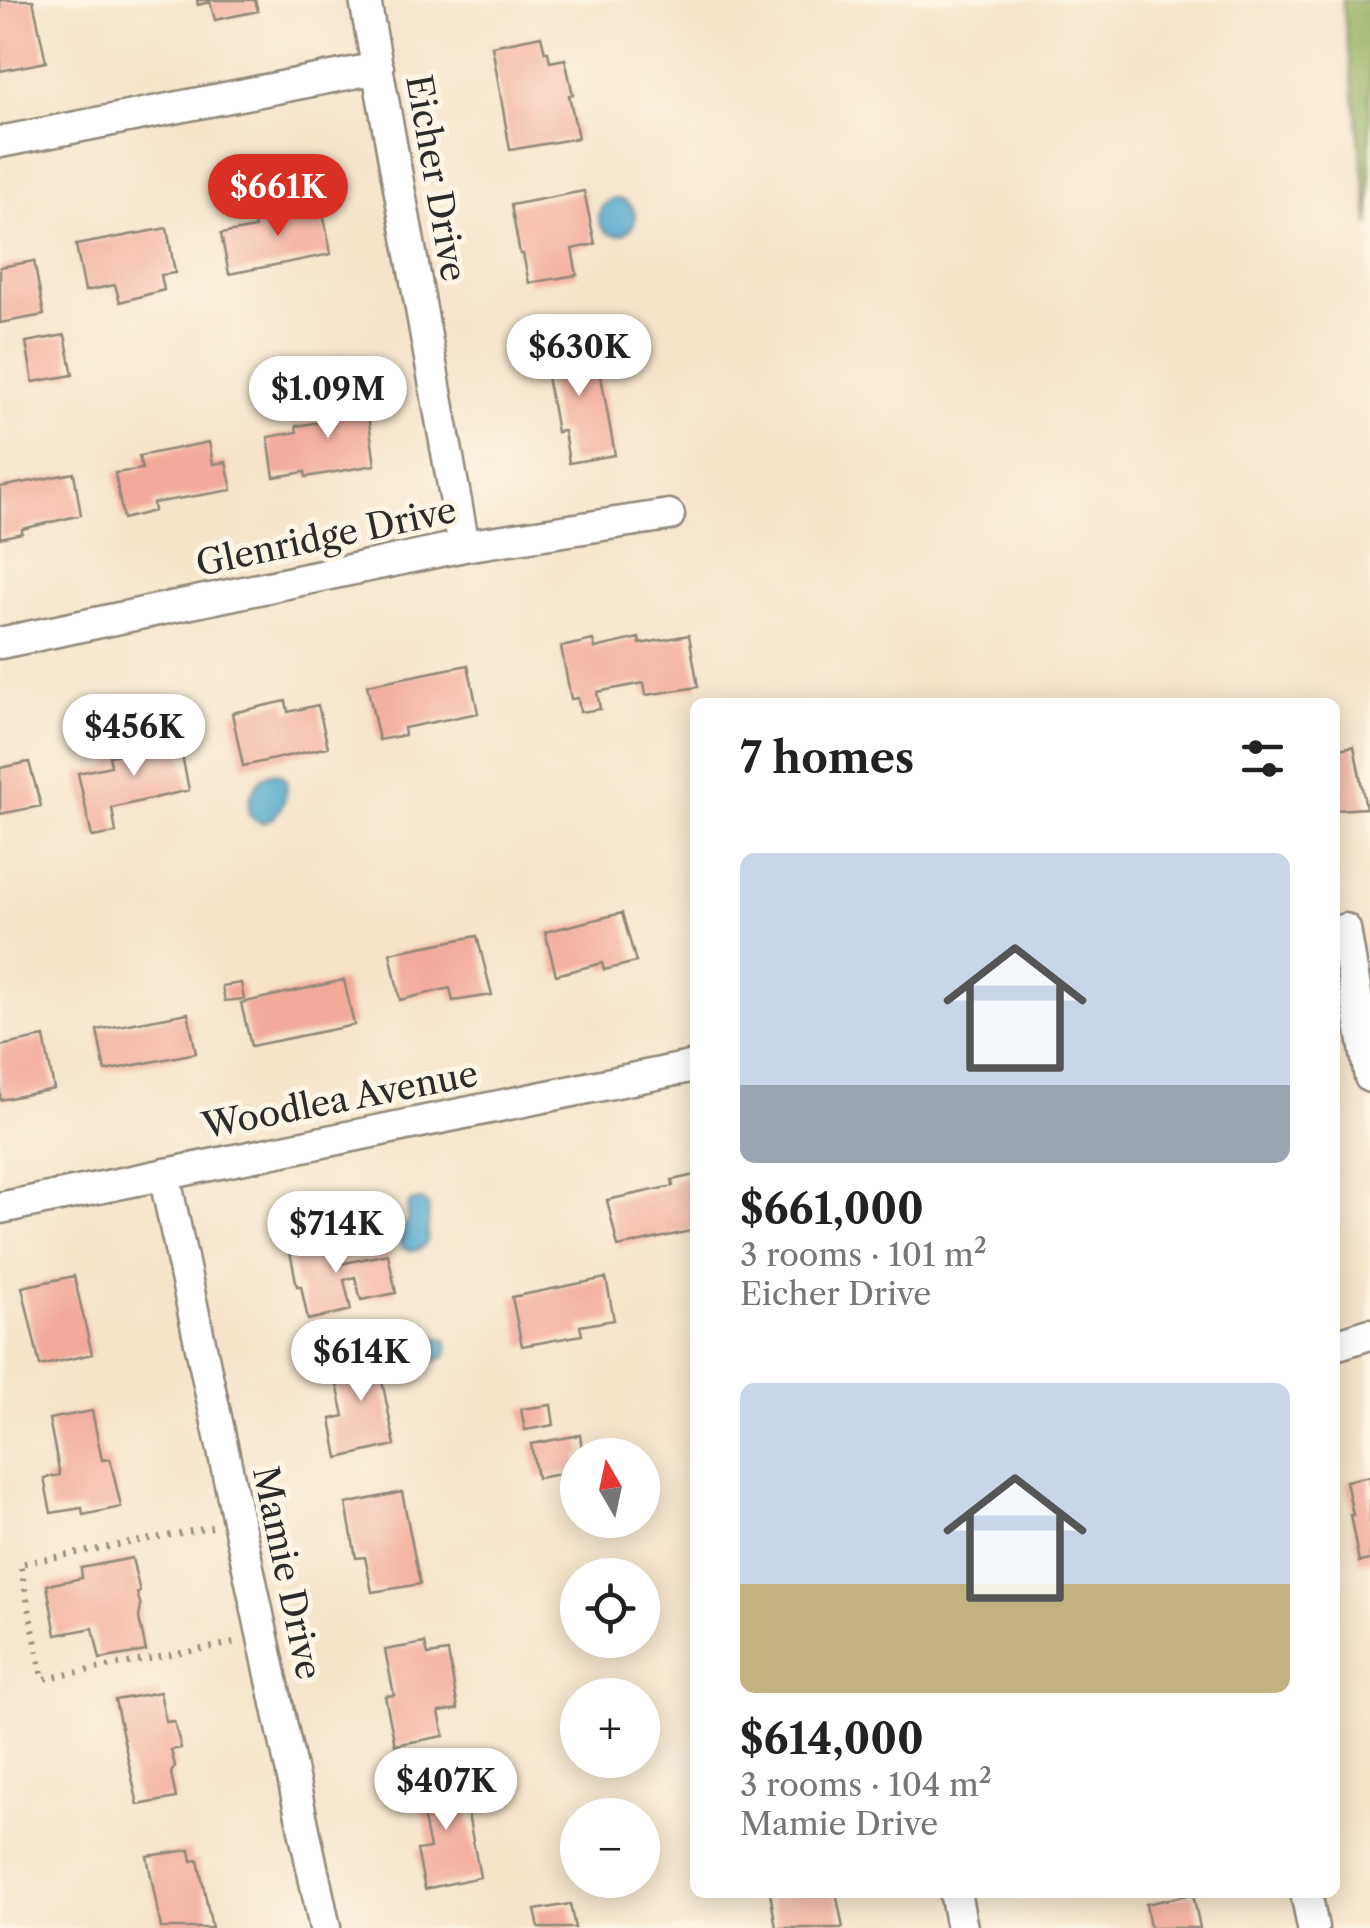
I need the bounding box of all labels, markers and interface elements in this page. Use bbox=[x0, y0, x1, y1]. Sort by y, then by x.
street label: Eicher Drive bbox=[397, 71, 476, 285]
pin: $661K bbox=[208, 154, 348, 239]
text: $661K bbox=[230, 167, 326, 206]
pin: $630K bbox=[509, 314, 649, 399]
text: $630K bbox=[528, 327, 630, 366]
pin: $1.09M bbox=[247, 356, 409, 441]
text: $1.09M bbox=[271, 369, 385, 408]
street label: Glenridge Drive bbox=[192, 488, 460, 585]
pin: $456K bbox=[64, 694, 204, 779]
text: $456K bbox=[84, 707, 184, 746]
icon: filters bbox=[1235, 731, 1290, 786]
text: 7 homes bbox=[740, 732, 914, 784]
icon: home bbox=[925, 918, 1105, 1098]
street label: Woodlea Avenue bbox=[197, 1052, 481, 1148]
text: $661,000 bbox=[740, 1183, 924, 1235]
pin: $714K bbox=[266, 1191, 406, 1276]
text: $714K bbox=[289, 1204, 383, 1243]
text: 3 rooms · 101 m² bbox=[740, 1235, 987, 1274]
text: Eicher Drive bbox=[740, 1274, 931, 1313]
pin: $614K bbox=[291, 1319, 431, 1404]
text: $614K bbox=[313, 1332, 409, 1371]
north arrow bbox=[560, 1438, 660, 1538]
map controls bbox=[560, 1438, 660, 1898]
icon: home bbox=[925, 1448, 1105, 1628]
street label: Mamie Drive bbox=[244, 1462, 331, 1683]
button: locate bbox=[560, 1558, 660, 1658]
button: + bbox=[560, 1678, 660, 1778]
text: $614,000 bbox=[740, 1713, 924, 1765]
pin: $407K bbox=[376, 1748, 516, 1833]
text: $407K bbox=[396, 1761, 496, 1800]
text: 3 rooms · 104 m² bbox=[740, 1765, 992, 1804]
button: − bbox=[560, 1798, 660, 1898]
text: Mamie Drive bbox=[740, 1804, 938, 1843]

